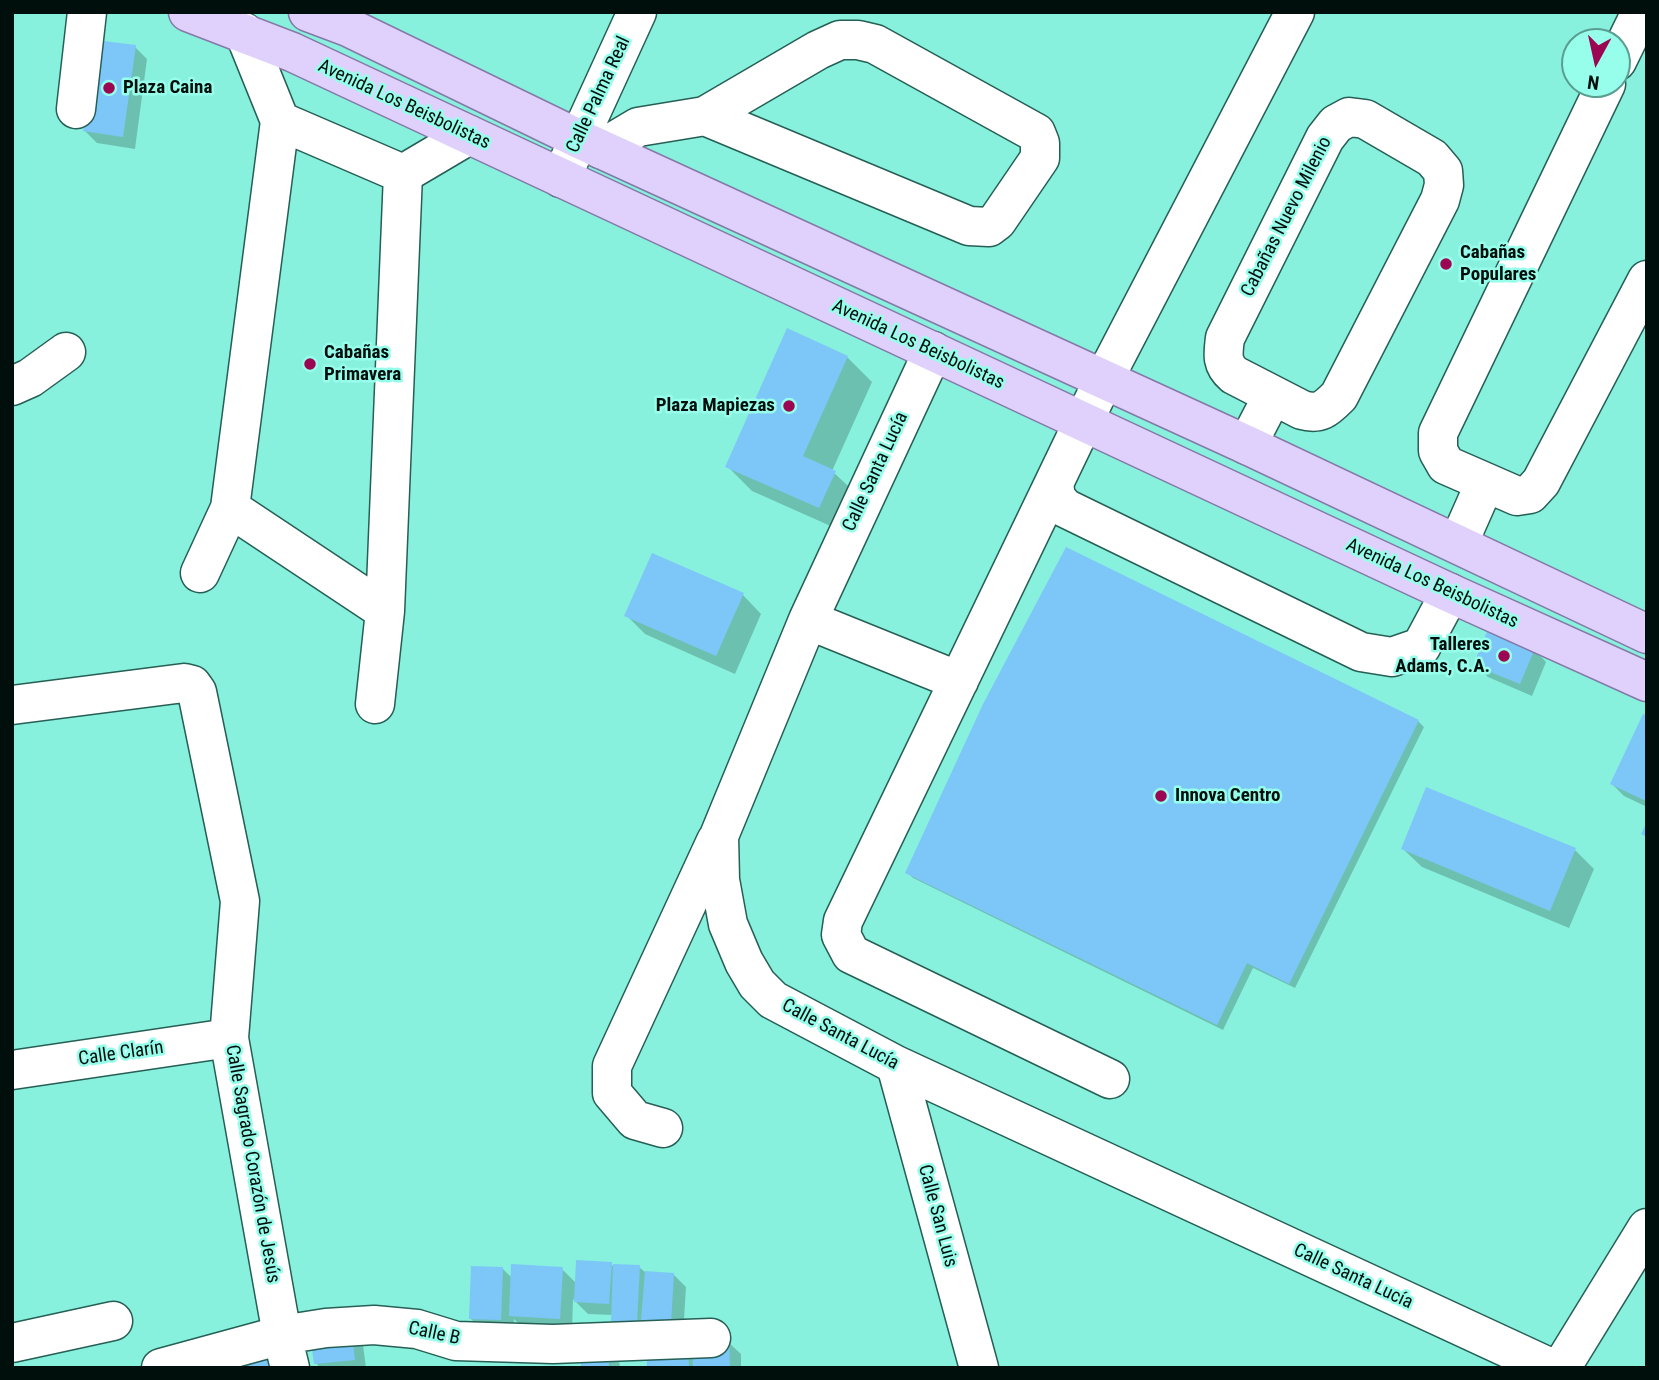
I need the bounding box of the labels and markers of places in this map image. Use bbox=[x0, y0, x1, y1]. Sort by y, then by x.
place label: Plaza Caina bbox=[123, 77, 212, 99]
marker: Plaza Caina bbox=[101, 80, 117, 96]
place label: Cabañas Populares bbox=[1460, 242, 1536, 286]
marker: Cabañas Populares bbox=[1438, 256, 1454, 272]
place label: Cabañas Primavera bbox=[324, 342, 401, 386]
marker: Cabañas Primavera bbox=[302, 356, 318, 372]
place label: Plaza Mapiezas bbox=[656, 395, 775, 417]
marker: Plaza Mapiezas bbox=[781, 398, 797, 414]
place label: Talleres Adams, C.A. bbox=[1395, 634, 1490, 678]
marker: Talleres Adams, C.A. bbox=[1496, 648, 1512, 664]
place label: Innova Centro bbox=[1175, 785, 1280, 807]
marker: Innova Centro bbox=[1153, 788, 1169, 804]

